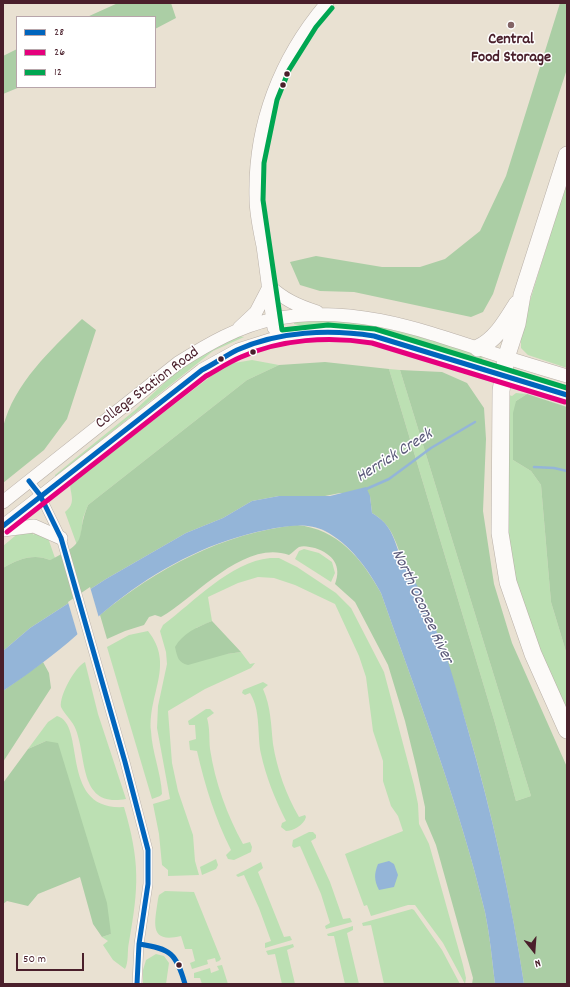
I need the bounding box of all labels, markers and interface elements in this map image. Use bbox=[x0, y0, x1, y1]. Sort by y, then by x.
legend bbox=[16, 16, 156, 88]
marker: Central Food Storage bbox=[506, 20, 516, 30]
text: 28 bbox=[54, 24, 64, 41]
place label: Central Food Storage bbox=[471, 31, 551, 69]
text: 26 bbox=[54, 44, 65, 61]
text: 12 bbox=[54, 64, 62, 81]
unlabelled marker bbox=[282, 69, 292, 79]
unlabelled marker bbox=[278, 80, 288, 90]
street label: College Station Road bbox=[92, 344, 204, 434]
unlabelled marker bbox=[248, 347, 258, 357]
unlabelled marker bbox=[216, 354, 226, 364]
water label: Herrick Creek bbox=[353, 425, 437, 489]
water label: North Oconee River bbox=[386, 547, 456, 667]
north arrow bbox=[514, 931, 554, 971]
scale bar bbox=[18, 945, 86, 971]
text: 50 m bbox=[23, 951, 46, 968]
text: N bbox=[533, 954, 542, 971]
unlabelled marker bbox=[174, 960, 184, 970]

